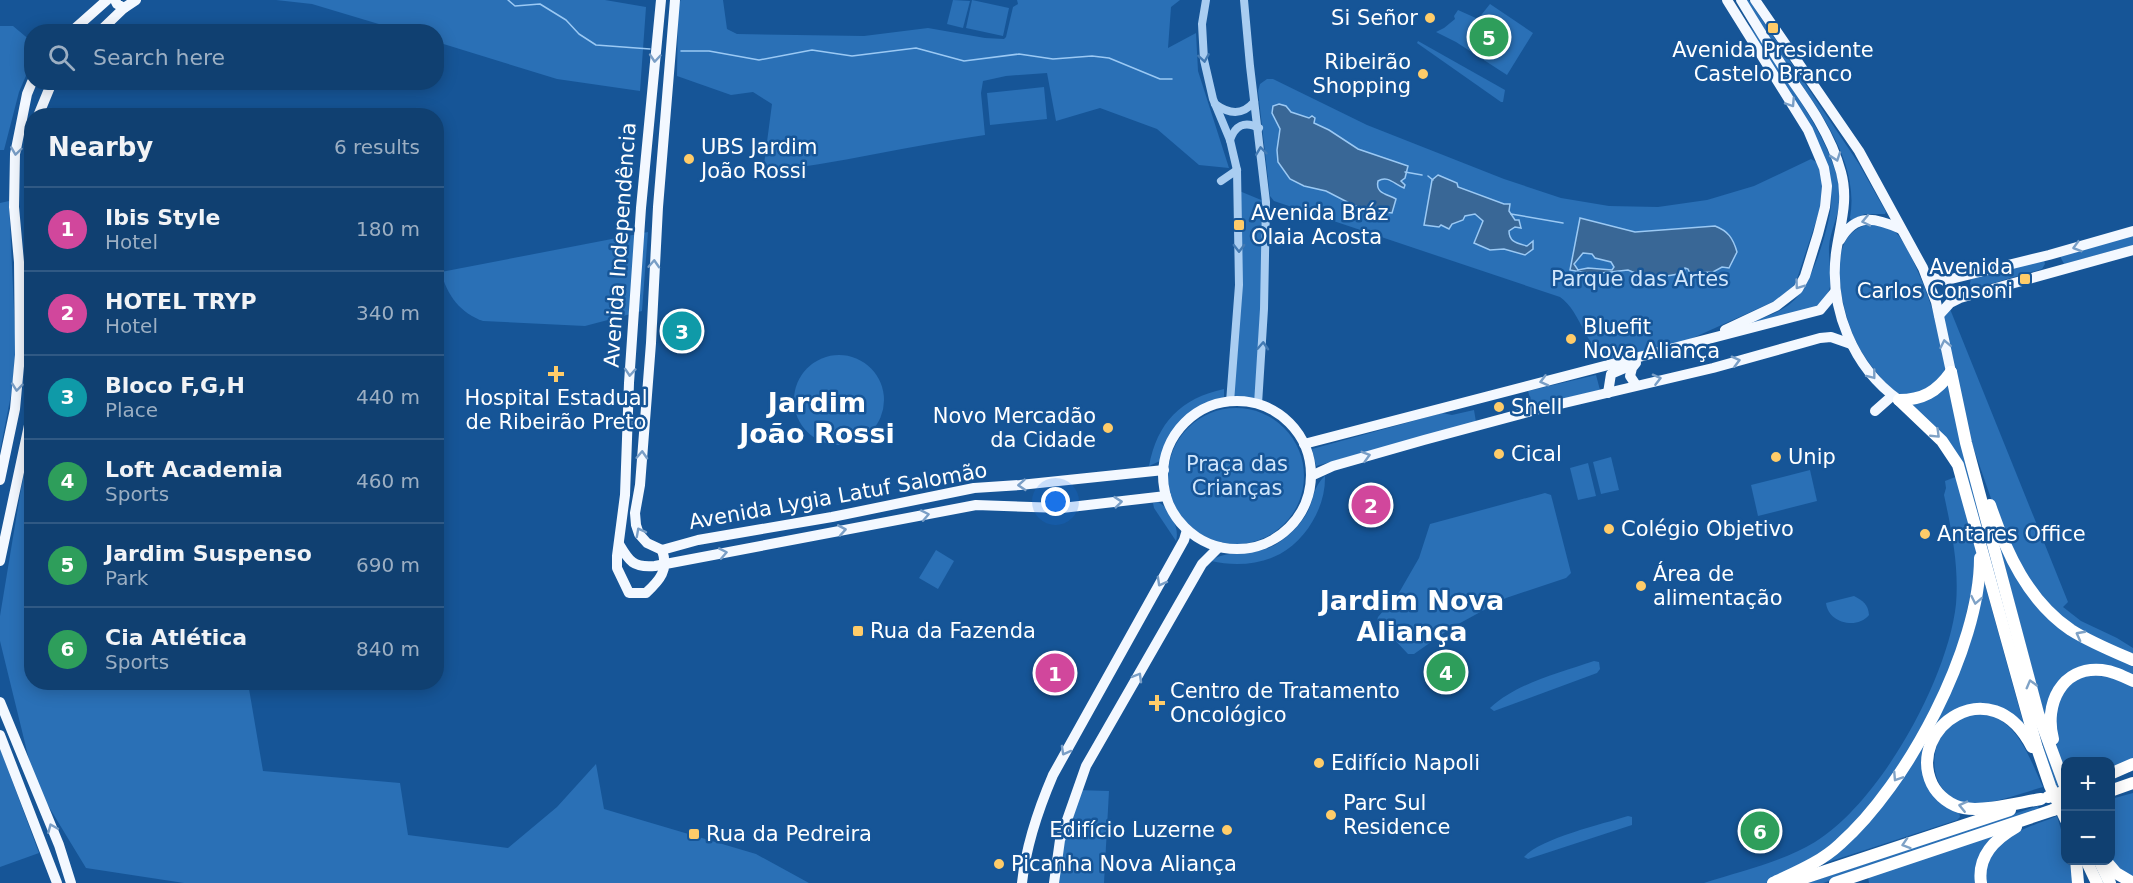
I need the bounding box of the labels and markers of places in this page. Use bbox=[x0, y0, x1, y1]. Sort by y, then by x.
place label: Si Señor bbox=[1331, 6, 1418, 30]
marker: Si Señor bbox=[1423, 11, 1437, 25]
pin: 5 bbox=[1470, 15, 1508, 60]
marker: Avenida Presidente Castelo Branco bbox=[1766, 21, 1780, 35]
place label: Avenida Presidente Castelo Branco bbox=[1672, 38, 1874, 86]
place label: Ribeirão Shopping bbox=[1312, 50, 1411, 98]
marker: Ribeirão Shopping bbox=[1416, 67, 1430, 81]
place label: UBS Jardim João Rossi bbox=[699, 135, 817, 183]
marker: UBS Jardim João Rossi bbox=[682, 152, 696, 166]
place label: Avenida Bráz Olaia Acosta bbox=[1251, 201, 1388, 249]
marker: Avenida Bráz Olaia Acosta bbox=[1232, 218, 1246, 232]
place label: Avenida Carlos Consoni bbox=[1857, 255, 2013, 303]
marker: Avenida Carlos Consoni bbox=[2018, 272, 2032, 286]
pin: 3 bbox=[662, 308, 702, 354]
place label: Bluefit Nova Aliança bbox=[1583, 315, 1720, 363]
marker: Bluefit Nova Aliança bbox=[1564, 332, 1578, 346]
marker: Hospital Estadual de Ribeirão Preto bbox=[547, 365, 565, 383]
place label: Hospital Estadual de Ribeirão Preto bbox=[464, 386, 648, 434]
place label: Shell bbox=[1511, 395, 1562, 419]
marker: Shell bbox=[1492, 400, 1506, 414]
place label: Novo Mercadão da Cidade bbox=[933, 404, 1096, 452]
marker: Novo Mercadão da Cidade bbox=[1101, 421, 1115, 435]
place label: Cical bbox=[1511, 442, 1562, 466]
place label: Unip bbox=[1788, 445, 1836, 469]
marker: Cical bbox=[1492, 447, 1506, 461]
marker: Unip bbox=[1769, 450, 1783, 464]
pin: 2 bbox=[1352, 482, 1390, 528]
place label: Colégio Objetivo bbox=[1621, 517, 1794, 541]
marker: Colégio Objetivo bbox=[1602, 522, 1616, 536]
place label: Antares Office bbox=[1937, 522, 2086, 546]
marker: Antares Office bbox=[1918, 527, 1932, 541]
place label: Área de alimentação bbox=[1653, 561, 1783, 610]
marker: Área de alimentação bbox=[1634, 579, 1648, 593]
place label: Rua da Fazenda bbox=[870, 619, 1036, 643]
marker: Rua da Fazenda bbox=[851, 624, 865, 638]
pin: 1 bbox=[1036, 650, 1074, 696]
pin: 4 bbox=[1426, 650, 1466, 694]
place label: Centro de Tratamento Oncológico bbox=[1170, 679, 1400, 727]
marker: Centro de Tratamento Oncológico bbox=[1148, 694, 1166, 712]
place label: Edifício Napoli bbox=[1331, 751, 1480, 775]
marker: Edifício Napoli bbox=[1312, 756, 1326, 770]
place label: Parc Sul Residence bbox=[1343, 791, 1450, 839]
marker: Parc Sul Residence bbox=[1324, 808, 1338, 822]
pin: 6 bbox=[1740, 808, 1780, 854]
place label: Edifício Luzerne bbox=[1049, 818, 1215, 842]
place label: Rua da Pedreira bbox=[706, 822, 872, 846]
marker: Edifício Luzerne bbox=[1220, 823, 1234, 837]
marker: Rua da Pedreira bbox=[687, 827, 701, 841]
place label: Picanha Nova Aliança bbox=[1011, 852, 1237, 876]
marker: Picanha Nova Aliança bbox=[992, 857, 1006, 871]

